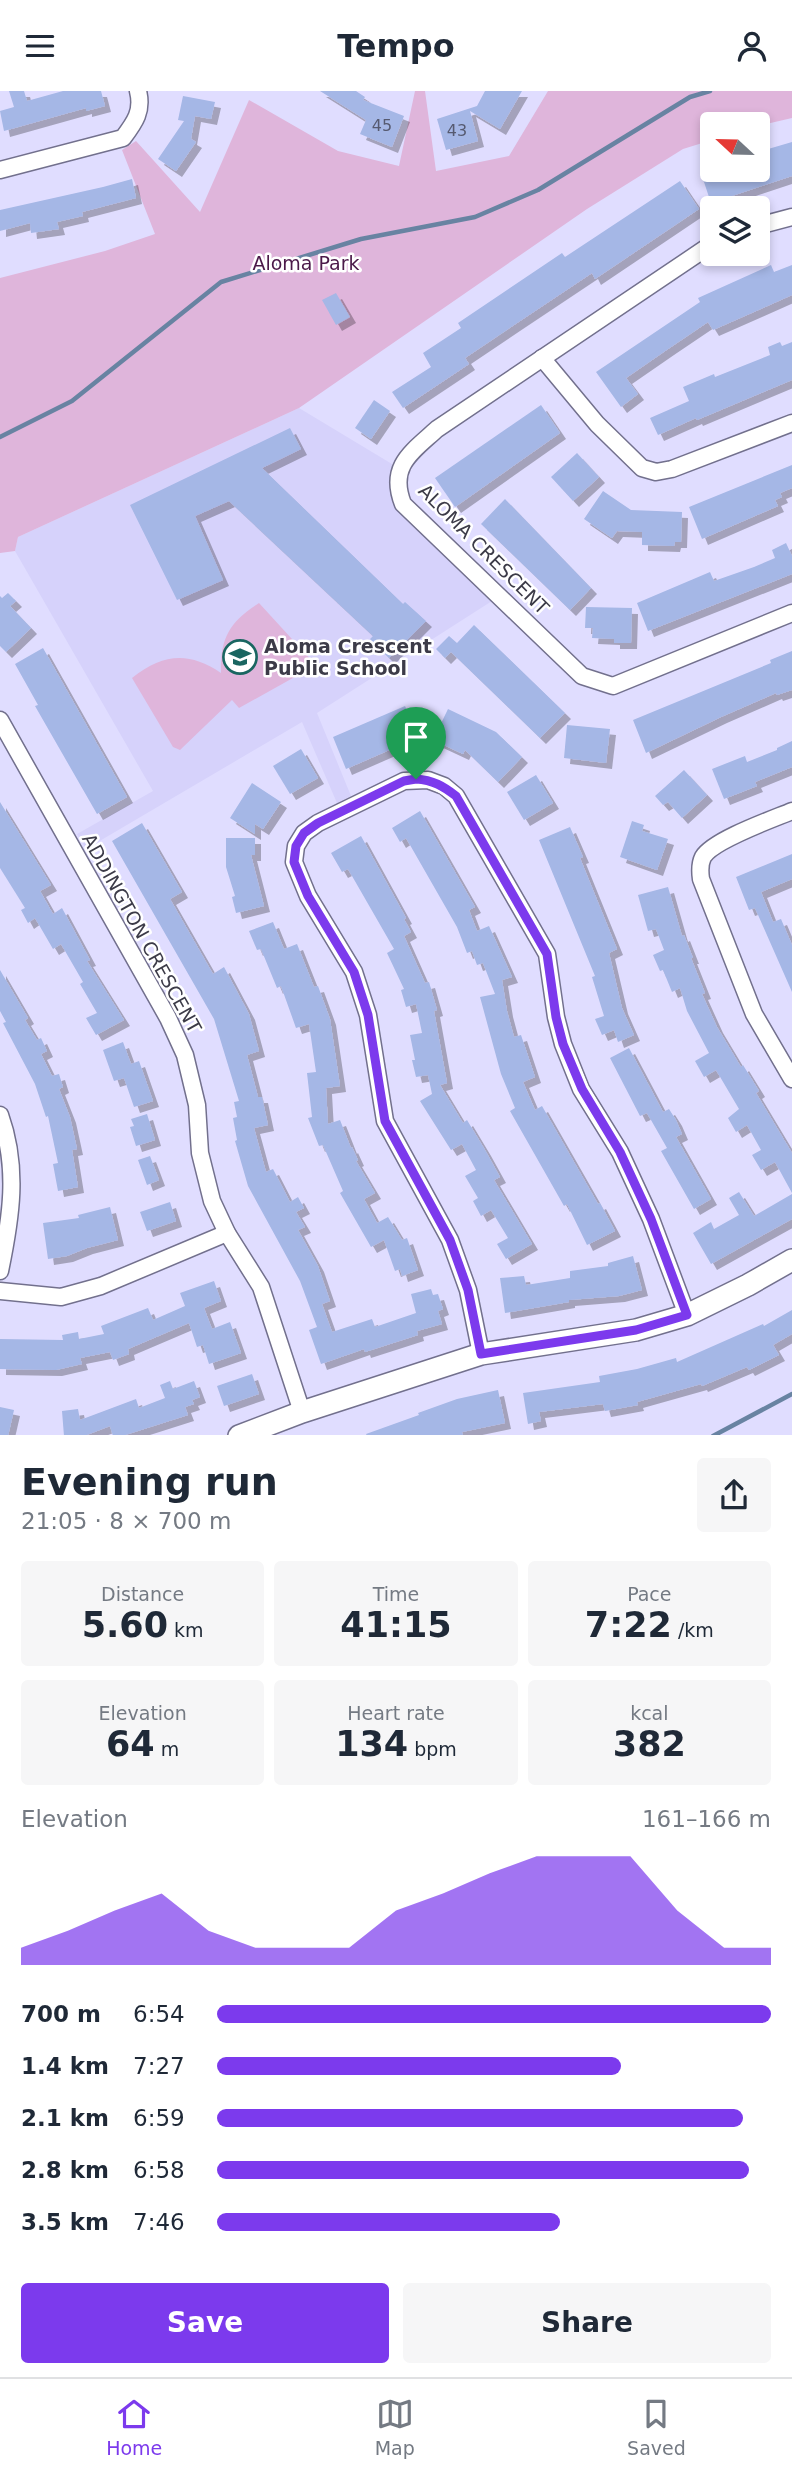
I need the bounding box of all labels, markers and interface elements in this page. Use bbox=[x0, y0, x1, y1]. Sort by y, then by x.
icon: menu bbox=[21, 27, 59, 65]
text: Tempo bbox=[337, 27, 455, 65]
icon: person bbox=[733, 27, 771, 65]
north arrow bbox=[700, 112, 770, 182]
map controls bbox=[700, 112, 770, 266]
house number: 45 bbox=[372, 116, 392, 135]
house number: 43 bbox=[447, 121, 467, 140]
button: layers bbox=[700, 196, 770, 266]
park label: Aloma Park bbox=[252, 252, 360, 274]
street label: ALOMA CRESCENT bbox=[414, 479, 554, 619]
place label: Aloma Crescent Public School bbox=[264, 635, 432, 679]
school or university icon: Aloma Crescent Public School bbox=[221, 638, 259, 676]
pin bbox=[386, 707, 446, 779]
icon: arrive bbox=[397, 718, 435, 756]
street label: ADDINGTON CRESCENT bbox=[78, 829, 206, 1037]
button: share bbox=[697, 1458, 771, 1532]
text: Evening run bbox=[21, 1460, 278, 1504]
text: 21:05 · 8 × 700 m bbox=[21, 1508, 231, 1534]
text: Distance bbox=[101, 1583, 184, 1605]
text: Time bbox=[373, 1583, 419, 1605]
text: Pace bbox=[627, 1583, 672, 1605]
text: 5.60 bbox=[82, 1605, 168, 1645]
text: 41:15 bbox=[340, 1605, 452, 1645]
text: 7:22 bbox=[585, 1605, 672, 1645]
text: km bbox=[168, 1619, 204, 1641]
text: /km bbox=[672, 1619, 714, 1641]
text: Elevation bbox=[99, 1702, 187, 1724]
text: Heart rate bbox=[347, 1702, 445, 1724]
text: kcal bbox=[630, 1702, 669, 1724]
text: 64 bbox=[106, 1724, 155, 1764]
text: 134 bbox=[335, 1724, 408, 1764]
text: 382 bbox=[613, 1724, 686, 1764]
text: m bbox=[155, 1738, 179, 1760]
text: bpm bbox=[408, 1738, 457, 1760]
text: Elevation bbox=[21, 1806, 128, 1832]
text: 161–166 m bbox=[642, 1806, 771, 1832]
text: 700 m bbox=[21, 2001, 101, 2027]
text: 6:54 bbox=[133, 2001, 185, 2027]
text: 1.4 km bbox=[21, 2053, 109, 2079]
text: 7:27 bbox=[133, 2053, 185, 2079]
text: 2.1 km bbox=[21, 2105, 109, 2131]
text: 6:59 bbox=[133, 2105, 185, 2131]
text: 2.8 km bbox=[21, 2157, 109, 2183]
text: 6:58 bbox=[133, 2157, 185, 2183]
text: 3.5 km bbox=[21, 2209, 109, 2235]
text: 7:46 bbox=[133, 2209, 185, 2235]
button: Save bbox=[21, 2283, 389, 2363]
button: Share bbox=[403, 2283, 771, 2363]
tab: Home bbox=[106, 2395, 162, 2459]
tab: Map bbox=[375, 2395, 415, 2459]
tab: Saved bbox=[627, 2395, 686, 2459]

